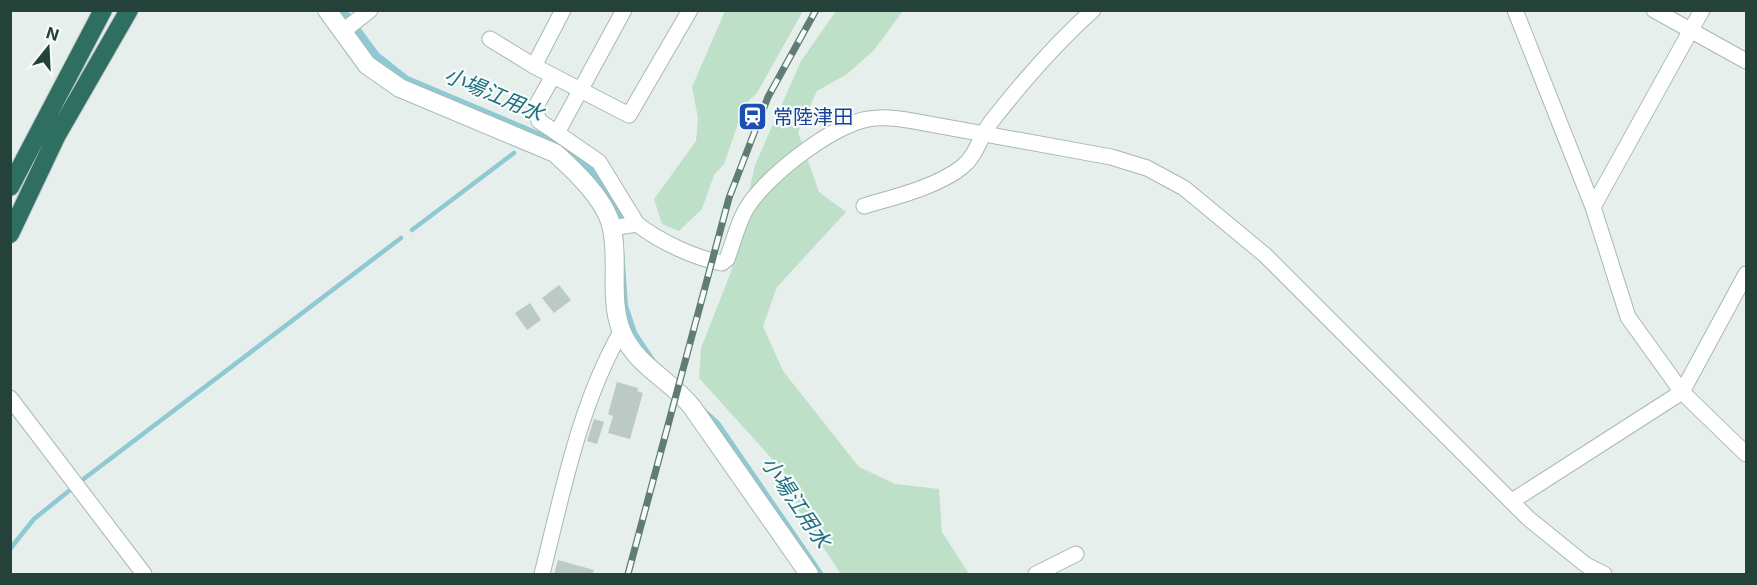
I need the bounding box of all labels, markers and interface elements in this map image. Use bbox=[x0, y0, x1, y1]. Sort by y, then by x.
north arrow bbox=[18, 18, 78, 78]
text: N bbox=[44, 22, 62, 45]
water label: 小場江用水 bbox=[441, 62, 549, 127]
station icon: 常陸津田 bbox=[736, 101, 768, 133]
place label: 常陸津田 bbox=[773, 105, 853, 129]
water label: 小場江用水 bbox=[756, 451, 837, 554]

